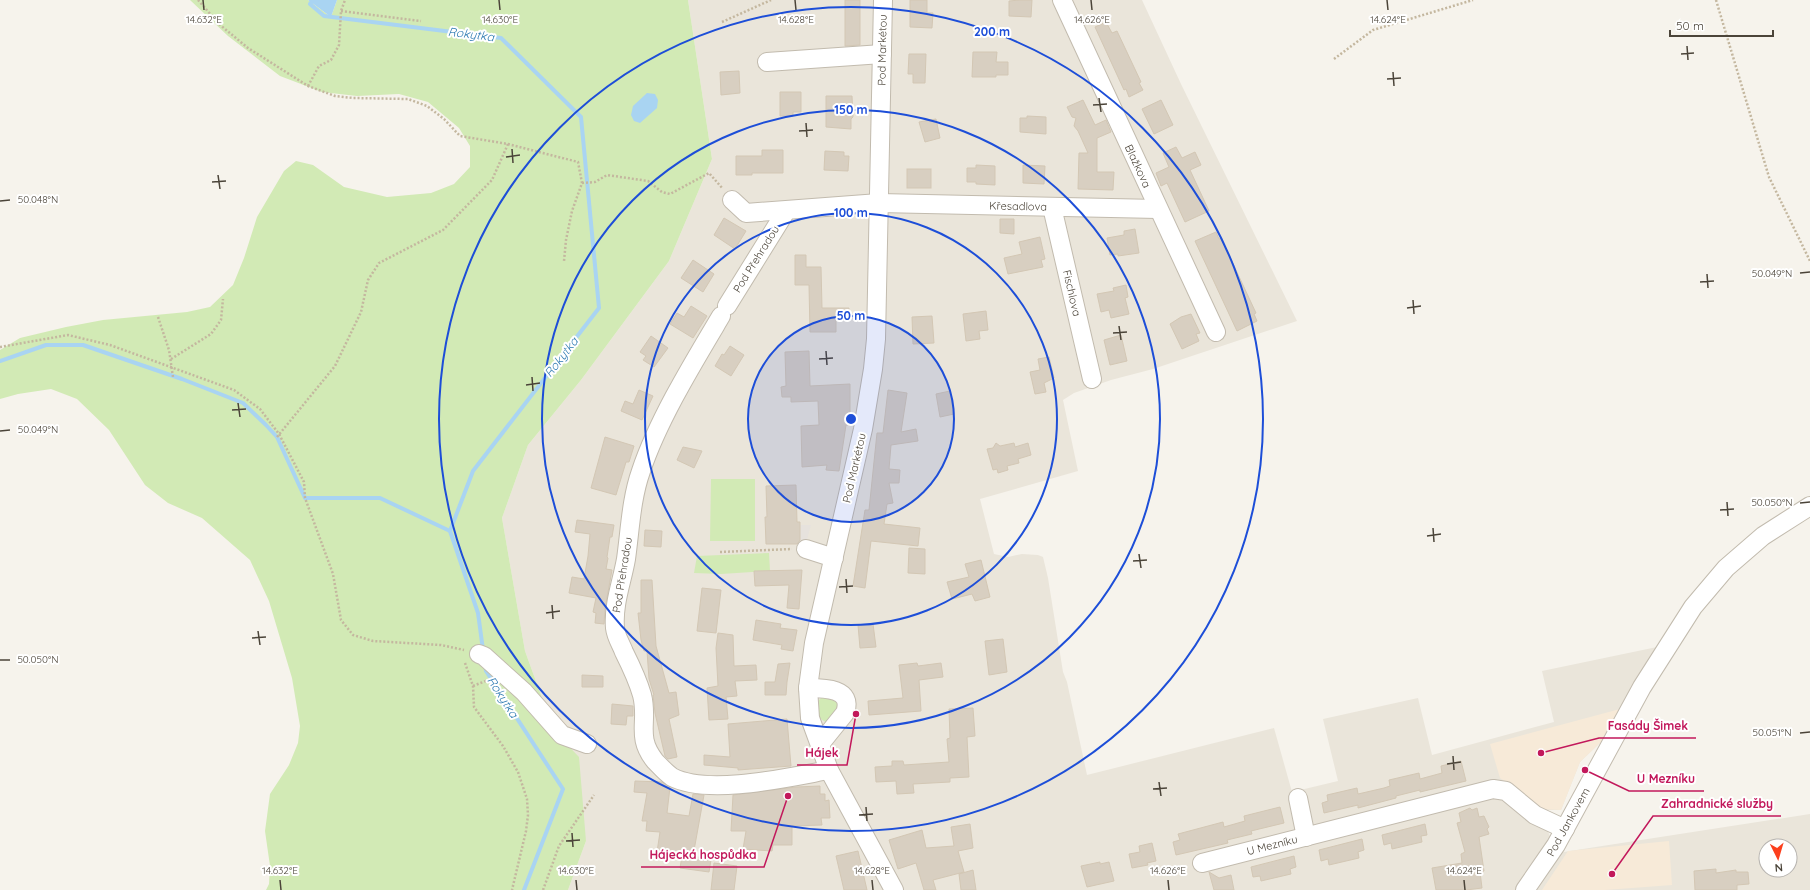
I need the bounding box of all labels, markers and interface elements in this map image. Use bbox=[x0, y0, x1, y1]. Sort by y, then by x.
scale bar bbox=[1670, 12, 1773, 38]
text: 14.632°E bbox=[186, 13, 222, 26]
text: 14.630°E bbox=[482, 13, 518, 26]
text: 14.628°E bbox=[778, 13, 814, 26]
text: 14.626°E bbox=[1074, 13, 1110, 26]
text: 14.624°E bbox=[1370, 13, 1406, 26]
street label: Pod Markétou bbox=[874, 14, 890, 86]
text: 50 m bbox=[1676, 18, 1704, 33]
water label: Rokytka bbox=[447, 24, 496, 44]
text: 200 m bbox=[974, 24, 1010, 39]
text: 150 m bbox=[834, 102, 868, 117]
street label: Blažkova bbox=[1122, 142, 1154, 190]
text: 50.048°N bbox=[18, 193, 58, 206]
street label: Křesadlova bbox=[989, 198, 1047, 214]
text: 100 m bbox=[834, 205, 868, 220]
street label: Pod Přehradou bbox=[730, 223, 782, 295]
text: 50.049°N bbox=[1752, 267, 1792, 280]
street label: Fischlova bbox=[1060, 268, 1084, 318]
text: 50 m bbox=[837, 308, 865, 323]
water label: Rokytka bbox=[541, 334, 582, 380]
centre of rings bbox=[844, 412, 858, 426]
text: 50.049°N bbox=[18, 423, 58, 436]
street label: Pod Markétou bbox=[839, 432, 869, 504]
text: 50.050°N bbox=[1751, 496, 1793, 509]
street label: Pod Přehradou bbox=[609, 536, 635, 614]
text: 50.050°N bbox=[17, 653, 59, 666]
water label: Rokytka bbox=[484, 674, 522, 721]
callout: Fasády Šimek bbox=[1599, 714, 1696, 738]
text: Fasády Šimek bbox=[1608, 718, 1688, 733]
text: 50.051°N bbox=[1753, 726, 1791, 739]
callout: Hájek bbox=[797, 741, 847, 765]
text: Hájek bbox=[805, 745, 839, 760]
callout: U Mezníku bbox=[1629, 767, 1704, 791]
text: U Mezníku bbox=[1637, 771, 1695, 786]
street label: Pod Jankovem bbox=[1543, 785, 1593, 859]
callout: Zahradnické služby bbox=[1653, 792, 1781, 816]
text: Zahradnické služby bbox=[1661, 796, 1773, 811]
street label: U Mezníku bbox=[1245, 832, 1299, 858]
north arrow bbox=[1758, 838, 1798, 878]
callout: Hájecká hospůdka bbox=[641, 843, 764, 867]
text: Hájecká hospůdka bbox=[649, 847, 757, 862]
text: N bbox=[1774, 861, 1784, 875]
text: 14.632°E bbox=[262, 864, 298, 877]
text: 14.630°E bbox=[558, 864, 594, 877]
text: 14.628°E bbox=[854, 864, 890, 877]
text: 14.626°E bbox=[1150, 864, 1186, 877]
text: 14.624°E bbox=[1446, 864, 1482, 877]

